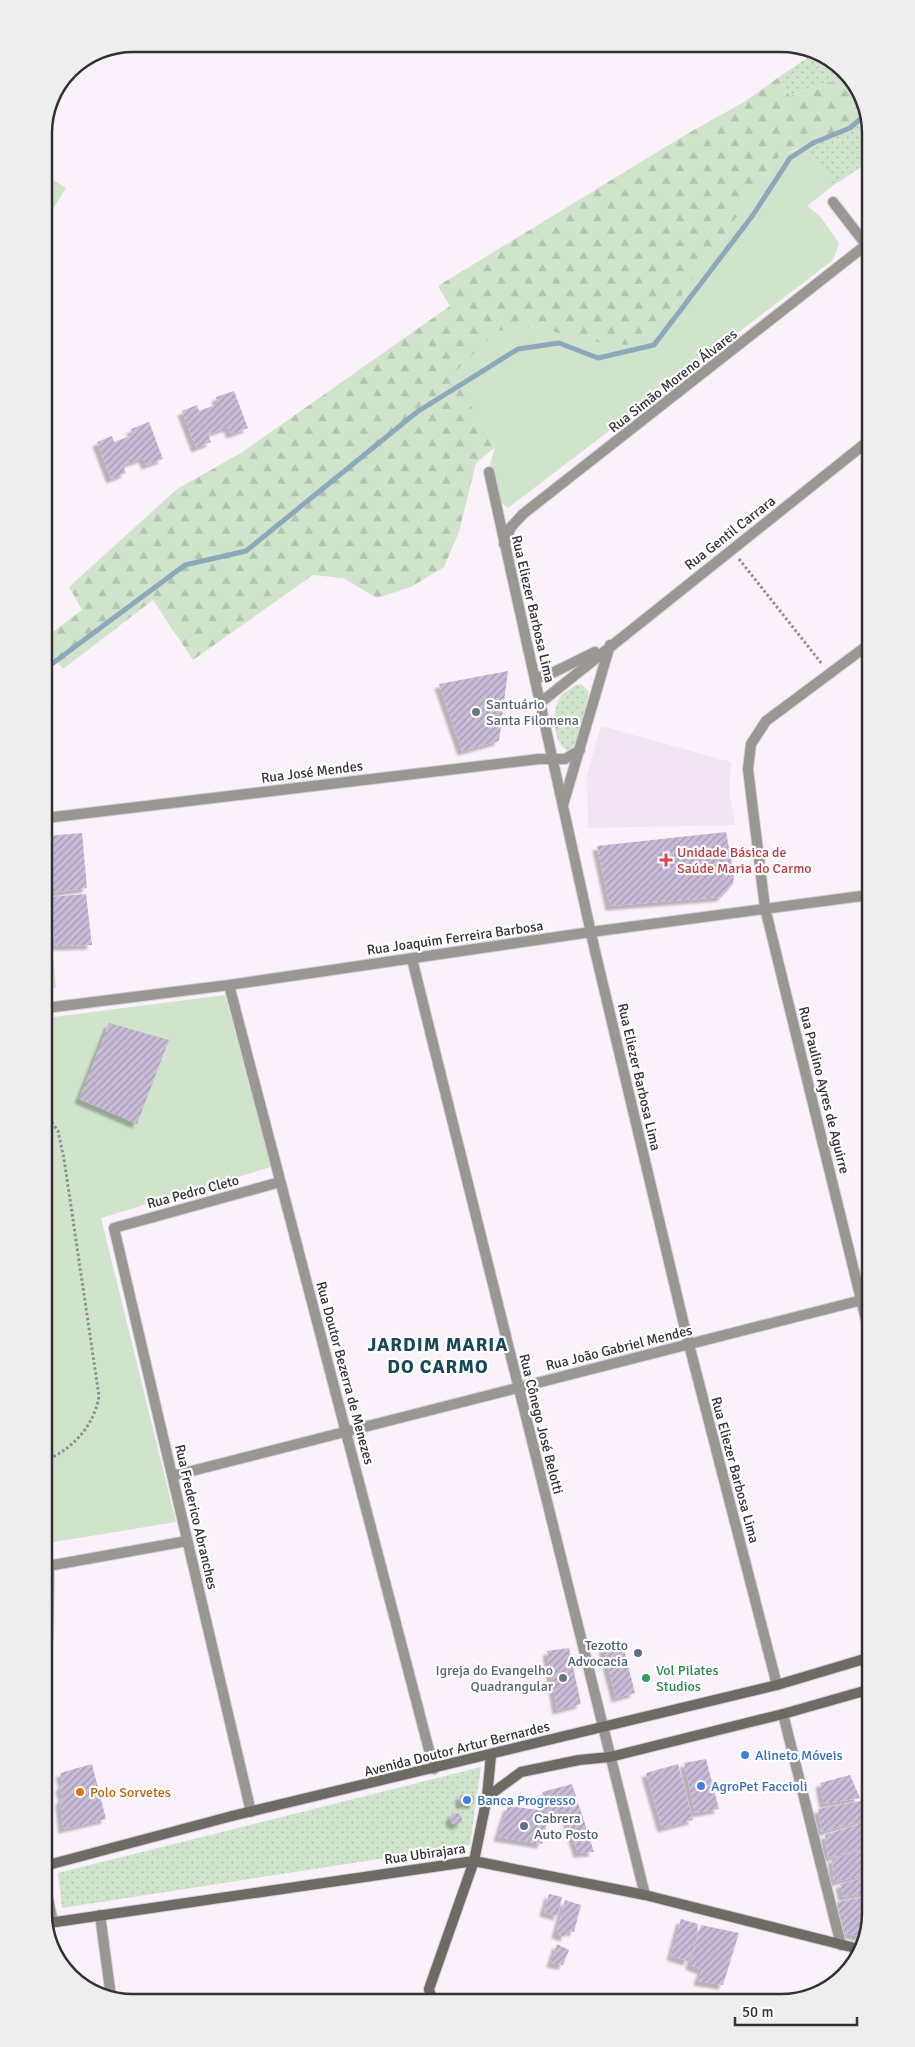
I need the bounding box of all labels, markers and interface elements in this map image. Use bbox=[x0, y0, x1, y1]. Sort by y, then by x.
street label: Rua Simão Moreno Álvares bbox=[605, 326, 741, 436]
street label: Rua Gentil Carrara bbox=[681, 492, 779, 574]
street label: Rua Eliezer Barbosa Lima bbox=[508, 534, 558, 684]
place label: Santuário Santa Filomena bbox=[486, 696, 579, 729]
marker: Santuário Santa Filomena bbox=[470, 706, 482, 718]
street label: Rua José Mendes bbox=[260, 757, 364, 787]
place label: Unidade Básica de Saúde Maria do Carmo bbox=[677, 844, 812, 877]
marker: Unidade Básica de Saúde Maria do Carmo bbox=[659, 853, 673, 867]
street label: Rua Joaquim Ferreira Barbosa bbox=[366, 917, 544, 959]
street label: Rua Eliezer Barbosa Lima bbox=[614, 1002, 664, 1152]
street label: Rua Paulino Ayres de Aguirre bbox=[795, 1005, 853, 1175]
street label: Rua Pedro Cleto bbox=[145, 1172, 241, 1212]
street label: Rua Doutor Bezerra de Menezes bbox=[312, 1280, 378, 1466]
street label: Rua João Gabriel Mendes bbox=[544, 1322, 694, 1374]
district label: JARDIM MARIA DO CARMO bbox=[368, 1333, 508, 1379]
street label: Rua Cônego José Belotti bbox=[515, 1352, 567, 1496]
street label: Rua Eliezer Barbosa Lima bbox=[707, 1395, 763, 1545]
street label: Rua Frederico Abranches bbox=[171, 1443, 221, 1591]
place label: Tezotto Advocacia bbox=[567, 1637, 628, 1670]
marker: Tezotto Advocacia bbox=[632, 1647, 644, 1659]
place label: Igreja do Evangelho Quadrangular bbox=[436, 1662, 554, 1695]
place label: Vol Pilates Studios bbox=[656, 1662, 719, 1695]
marker: Igreja do Evangelho Quadrangular bbox=[557, 1672, 569, 1684]
marker: Vol Pilates Studios bbox=[640, 1672, 652, 1684]
street label: Avenida Doutor Artur Bernardes bbox=[362, 1718, 552, 1780]
place label: Alineto Móveis bbox=[755, 1747, 843, 1764]
marker: Alineto Móveis bbox=[739, 1749, 751, 1761]
place label: AgroPet Faccioli bbox=[711, 1778, 808, 1795]
marker: AgroPet Faccioli bbox=[695, 1780, 707, 1792]
place label: Polo Sorvetes bbox=[90, 1784, 171, 1801]
marker: Polo Sorvetes bbox=[74, 1786, 86, 1798]
place label: Banca Progresso bbox=[477, 1792, 576, 1809]
marker: Banca Progresso bbox=[461, 1794, 473, 1806]
place label: Cabrera Auto Posto bbox=[534, 1810, 598, 1843]
marker: Cabrera Auto Posto bbox=[518, 1820, 530, 1832]
street label: Rua Ubirajara bbox=[383, 1840, 467, 1868]
scale bar bbox=[735, 1994, 858, 2026]
text: 50 m bbox=[742, 2003, 773, 2021]

